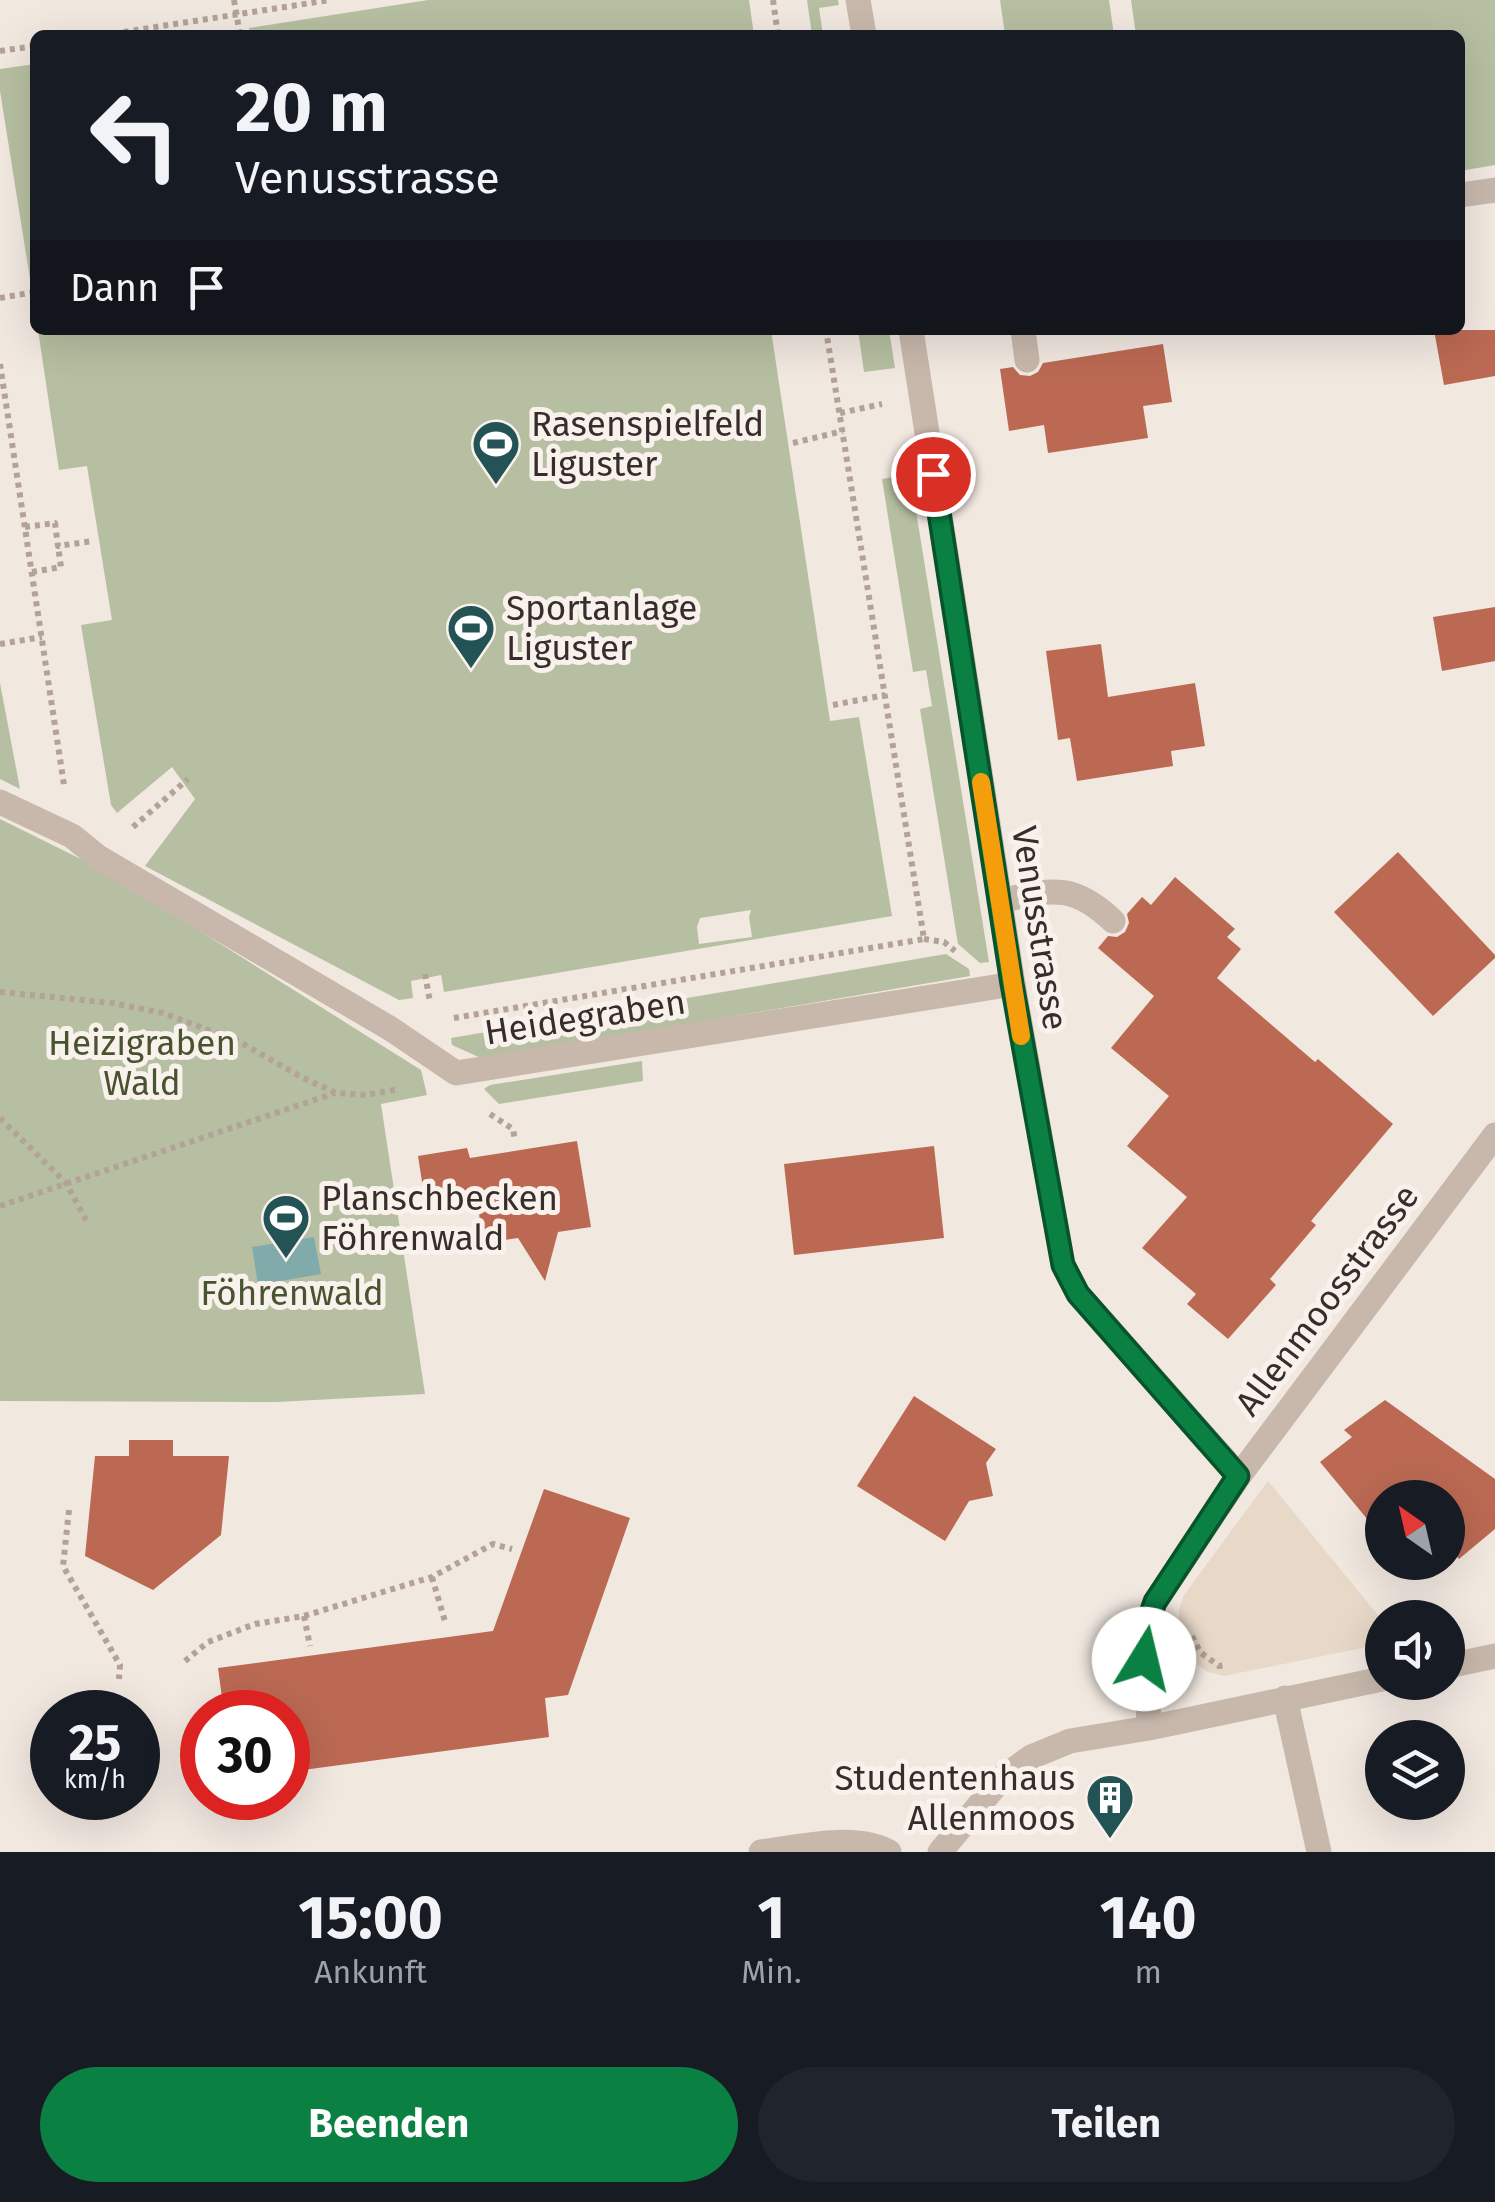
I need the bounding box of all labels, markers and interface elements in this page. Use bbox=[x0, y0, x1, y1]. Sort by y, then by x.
text: 20 m bbox=[235, 66, 388, 150]
icon: left bbox=[70, 70, 200, 200]
text: Venusstrasse bbox=[235, 151, 500, 205]
icon: arrive bbox=[179, 260, 234, 315]
text: Dann bbox=[70, 265, 159, 311]
place label: Rasenspielfeld Liguster bbox=[531, 403, 764, 485]
sports icon: Rasenspielfeld Liguster bbox=[470, 418, 522, 486]
pin bbox=[891, 432, 976, 517]
icon: arrive bbox=[906, 447, 961, 502]
place label: Sportanlage Liguster bbox=[506, 587, 697, 669]
sports icon: Sportanlage Liguster bbox=[445, 602, 497, 670]
street label: Venusstrasse bbox=[1003, 823, 1077, 1033]
street label: Heidegraben bbox=[482, 980, 688, 1054]
park label: Heizigraben Wald bbox=[48, 1022, 236, 1104]
street label: Allenmoosstrasse bbox=[1227, 1176, 1427, 1424]
place label: Planschbecken Föhrenwald bbox=[321, 1177, 558, 1259]
sports icon: Planschbecken Föhrenwald bbox=[260, 1192, 312, 1260]
park label: Föhrenwald bbox=[200, 1272, 384, 1314]
north arrow bbox=[1365, 1480, 1465, 1580]
map controls bbox=[1365, 1480, 1465, 1820]
button: sound bbox=[1365, 1600, 1465, 1700]
position arrow bbox=[1092, 1607, 1196, 1711]
speed limit sign: 30 bbox=[180, 1690, 310, 1820]
text: 25 bbox=[69, 1713, 121, 1773]
button: layers bbox=[1365, 1720, 1465, 1820]
place label: Studentenhaus Allenmoos bbox=[834, 1757, 1075, 1839]
text: km/h bbox=[64, 1765, 126, 1795]
building icon: Studentenhaus Allenmoos bbox=[1084, 1772, 1136, 1840]
text: 15:00 bbox=[298, 1882, 443, 1954]
text: 1 bbox=[757, 1882, 785, 1954]
text: 140 bbox=[1100, 1882, 1197, 1954]
text: Ankunft bbox=[314, 1953, 427, 1991]
text: Min. bbox=[741, 1953, 802, 1991]
text: m bbox=[1135, 1953, 1162, 1991]
button: Beenden bbox=[40, 2067, 738, 2182]
button: Teilen bbox=[758, 2067, 1455, 2182]

